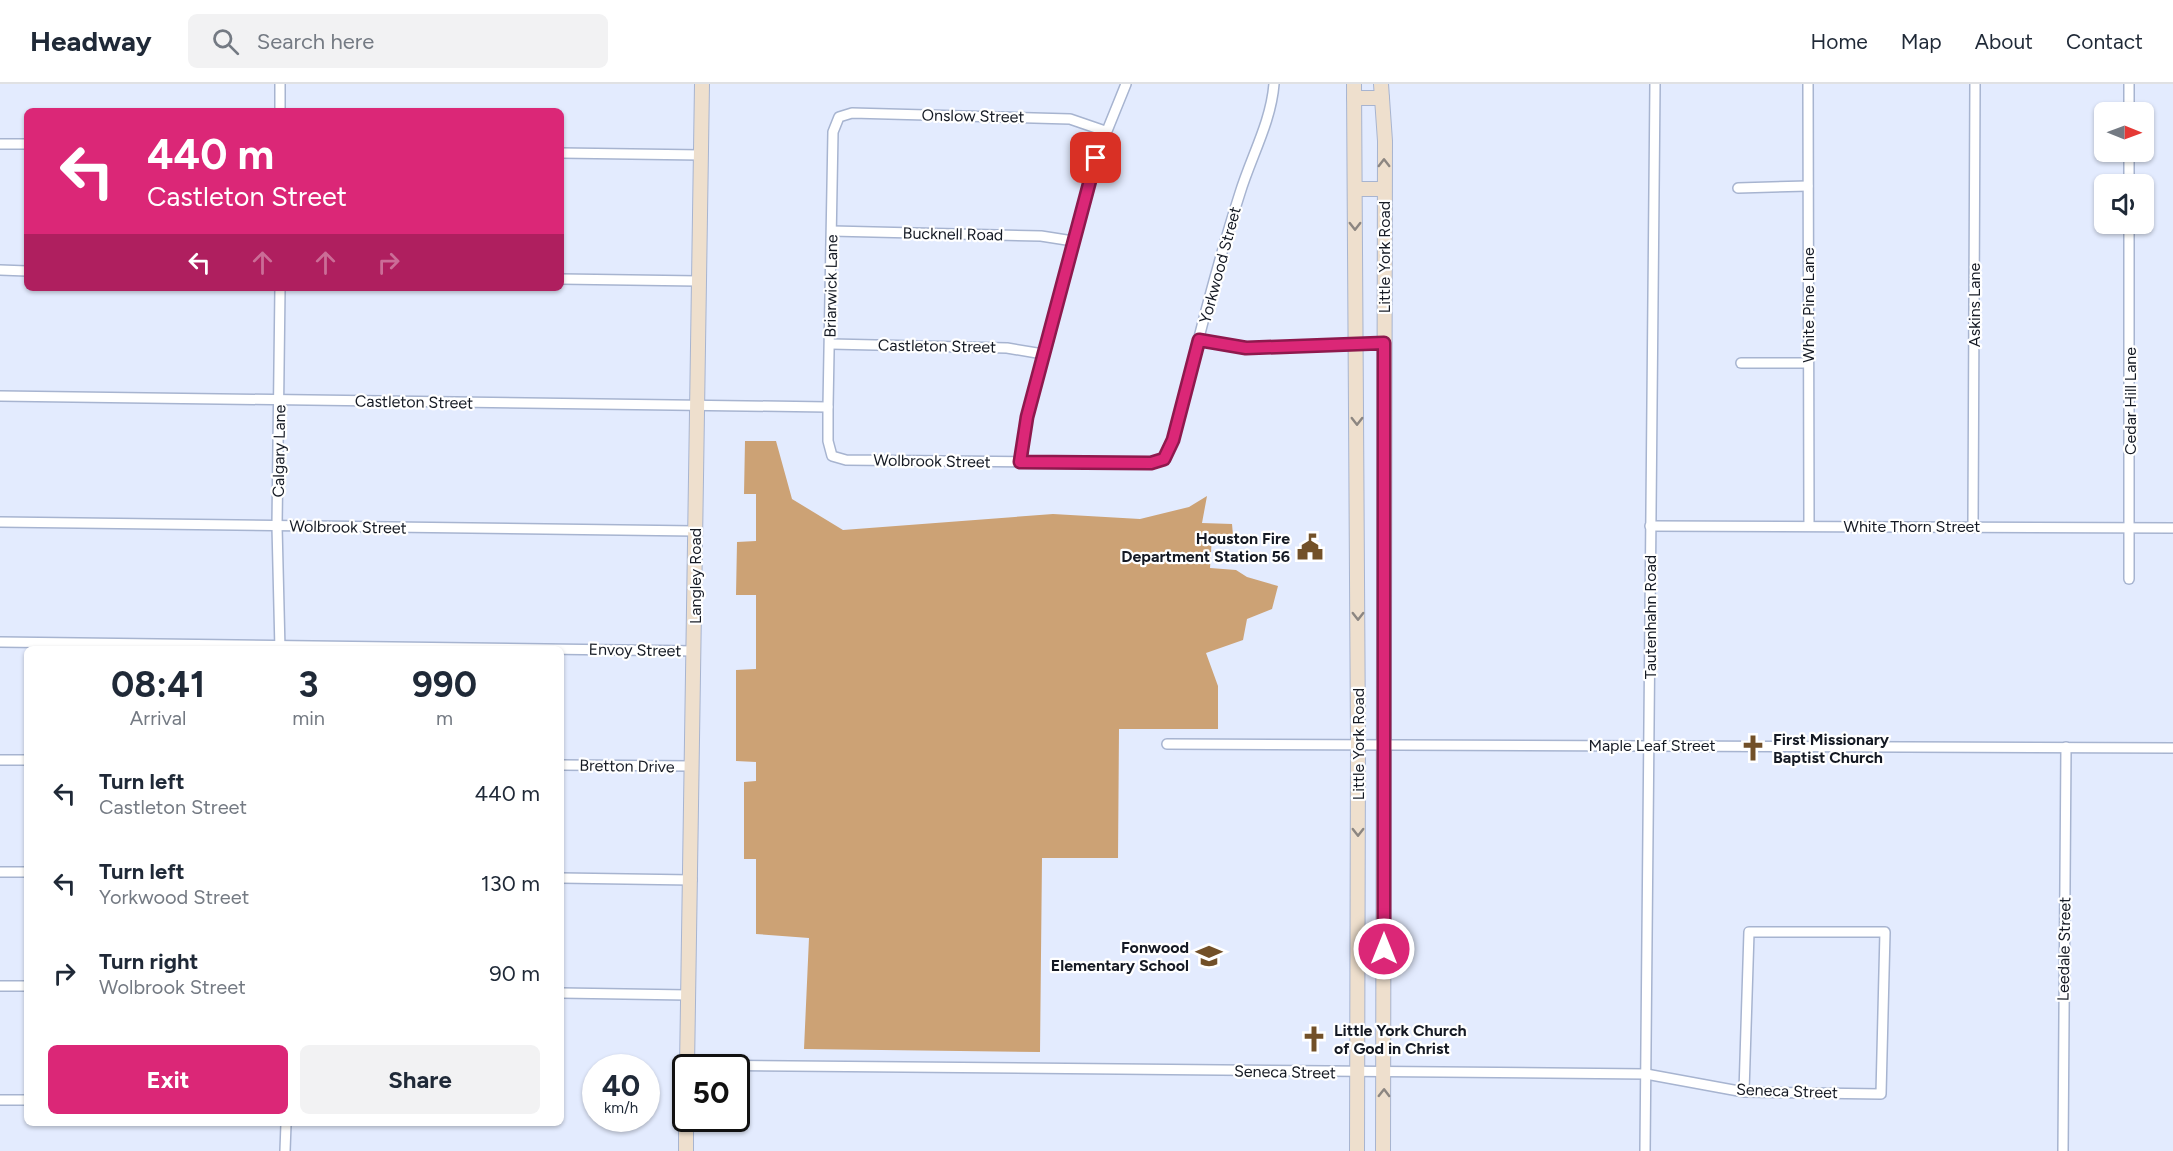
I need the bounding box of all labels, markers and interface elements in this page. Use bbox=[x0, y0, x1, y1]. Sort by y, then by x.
search box bbox=[188, 14, 608, 68]
text: Headway bbox=[30, 24, 152, 58]
icon: search bbox=[209, 25, 242, 58]
text: Search here bbox=[257, 28, 374, 55]
text: Home bbox=[1811, 29, 1868, 54]
text: Map bbox=[1901, 29, 1942, 54]
text: About bbox=[1975, 29, 2033, 54]
text: Contact bbox=[2066, 29, 2143, 54]
north arrow bbox=[2094, 102, 2154, 162]
map controls bbox=[2094, 102, 2154, 234]
street label: Onslow Street bbox=[921, 106, 1025, 126]
text: 440 m bbox=[147, 129, 274, 180]
icon: left bbox=[48, 132, 126, 210]
pin bbox=[1070, 132, 1121, 183]
icon: arrive bbox=[1079, 141, 1112, 174]
one-way arrow bbox=[1378, 158, 1390, 167]
button: sound bbox=[2094, 174, 2154, 234]
text: Castleton Street bbox=[147, 180, 347, 213]
street label: Little York Road bbox=[1375, 201, 1394, 313]
street label: Yorkwood Street bbox=[1195, 204, 1245, 326]
one-way arrow bbox=[1349, 222, 1361, 231]
street label: Bucknell Road bbox=[903, 224, 1003, 244]
street label: Briarwick Lane bbox=[821, 234, 841, 338]
icon: left bbox=[183, 246, 216, 279]
icon: ahead bbox=[246, 246, 279, 279]
icon: ahead bbox=[309, 246, 342, 279]
icon: right bbox=[372, 246, 405, 279]
street label: White Pine Lane bbox=[1799, 247, 1818, 363]
street label: Askins Lane bbox=[1965, 263, 1984, 347]
street label: Castleton Street bbox=[878, 335, 996, 357]
street label: Cedar Hill Lane bbox=[2121, 347, 2140, 455]
street label: Castleton Street bbox=[355, 391, 473, 413]
street label: Calgary Lane bbox=[269, 404, 289, 498]
one-way arrow bbox=[1351, 417, 1363, 426]
street label: Wolbrook Street bbox=[873, 450, 991, 472]
street label: Wolbrook Street bbox=[289, 516, 407, 538]
street label: White Thorn Street bbox=[1844, 517, 1980, 536]
street label: Langley Road bbox=[686, 528, 705, 624]
place label: Houston Fire Department Station 56 bbox=[1121, 529, 1290, 566]
public building icon: Houston Fire Department Station 56 bbox=[1295, 532, 1325, 562]
street label: Tautenhahn Road bbox=[1641, 555, 1660, 679]
one-way arrow bbox=[1352, 612, 1364, 621]
street label: Envoy Street bbox=[589, 640, 681, 660]
text: 08:41 bbox=[111, 663, 205, 706]
text: 3 bbox=[299, 663, 319, 706]
text: 990 bbox=[412, 663, 477, 706]
street label: Little York Road bbox=[1349, 688, 1368, 800]
text: Arrival bbox=[130, 706, 186, 730]
text: min bbox=[292, 706, 325, 730]
text: m bbox=[436, 706, 453, 730]
place label: First Missionary Baptist Church bbox=[1773, 730, 1890, 767]
church icon: First Missionary Baptist Church bbox=[1738, 733, 1768, 763]
street label: Maple Leaf Street bbox=[1588, 736, 1716, 755]
street label: Bretton Drive bbox=[579, 756, 675, 776]
text: Turn left bbox=[99, 768, 185, 795]
icon: left bbox=[48, 777, 81, 810]
text: 440 m bbox=[474, 780, 540, 807]
text: Castleton Street bbox=[99, 795, 247, 819]
one-way arrow bbox=[1352, 828, 1364, 837]
text: Turn left bbox=[99, 858, 185, 885]
icon: left bbox=[48, 867, 81, 900]
text: 130 m bbox=[481, 870, 540, 897]
text: Yorkwood Street bbox=[99, 885, 249, 909]
street label: Leedale Street bbox=[2054, 897, 2074, 1001]
position arrow bbox=[1352, 917, 1416, 981]
place label: Fonwood Elementary School bbox=[1051, 938, 1189, 975]
school or university icon: Fonwood Elementary School bbox=[1194, 941, 1224, 971]
text: Turn right bbox=[99, 948, 198, 975]
icon: right bbox=[48, 957, 81, 990]
text: 90 m bbox=[489, 960, 540, 987]
text: Wolbrook Street bbox=[99, 975, 246, 999]
place label: Little York Church of God in Christ bbox=[1334, 1021, 1467, 1058]
church icon: Little York Church of God in Christ bbox=[1299, 1024, 1329, 1054]
button: Exit bbox=[48, 1045, 288, 1114]
button: Share bbox=[300, 1045, 540, 1114]
speed limit sign: 50 bbox=[672, 1054, 750, 1132]
street label: Seneca Street bbox=[1234, 1062, 1336, 1082]
text: 40 bbox=[602, 1067, 640, 1104]
street label: Seneca Street bbox=[1736, 1080, 1838, 1102]
one-way arrow bbox=[1378, 1088, 1390, 1097]
text: km/h bbox=[604, 1099, 638, 1117]

